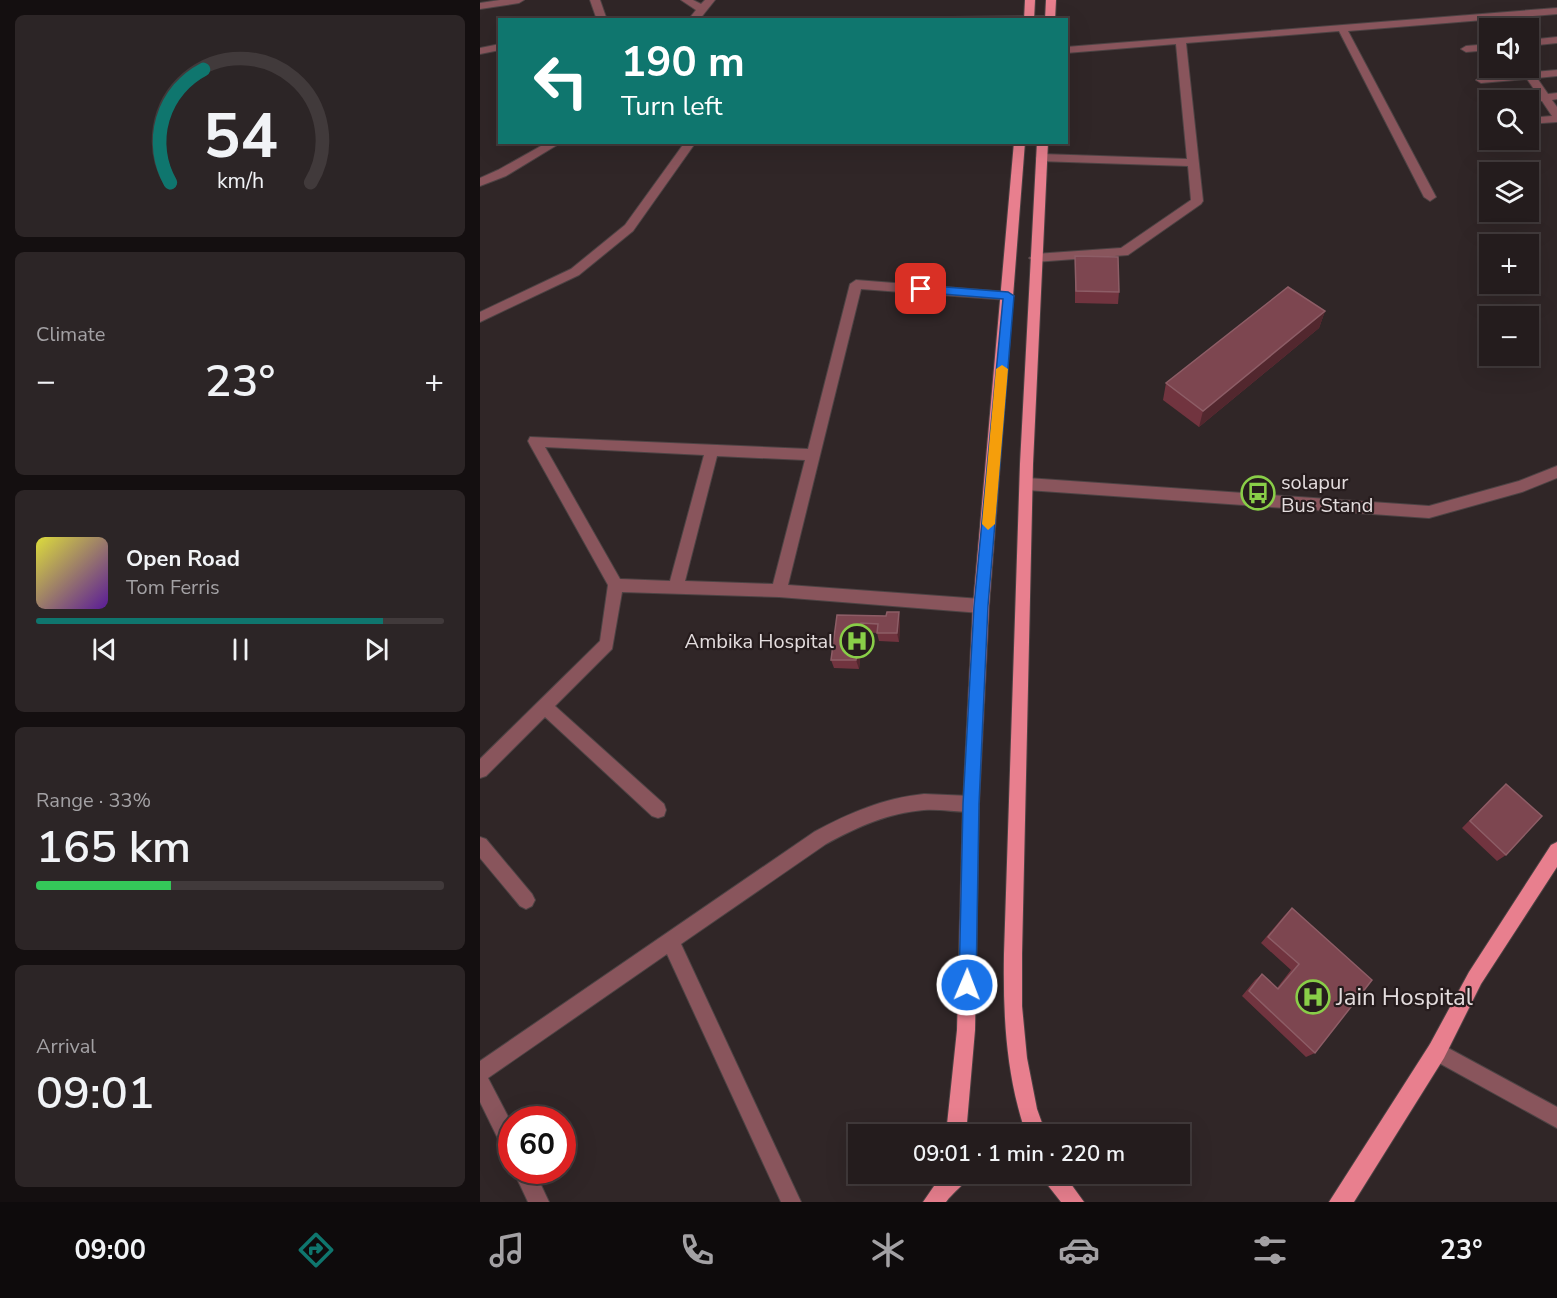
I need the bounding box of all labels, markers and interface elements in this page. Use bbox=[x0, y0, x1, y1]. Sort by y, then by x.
map controls bbox=[1479, 18, 1539, 366]
button: sound bbox=[1479, 18, 1539, 78]
text: 190 m bbox=[621, 34, 745, 91]
icon: left bbox=[522, 42, 600, 120]
text: Turn left bbox=[621, 88, 722, 125]
button: search bbox=[1479, 90, 1539, 150]
text: 54 bbox=[203, 94, 277, 179]
button: layers bbox=[1479, 162, 1539, 222]
text: km/h bbox=[216, 167, 264, 197]
button: + bbox=[1479, 234, 1539, 294]
pin bbox=[895, 263, 946, 314]
icon: arrive bbox=[904, 272, 937, 305]
button: − bbox=[1479, 306, 1539, 366]
text: Climate bbox=[36, 321, 105, 348]
text: 23° bbox=[205, 351, 275, 412]
text: − bbox=[36, 359, 56, 404]
text: + bbox=[424, 359, 444, 404]
place label: solapur Bus Stand bbox=[1281, 469, 1373, 519]
bus stop icon: solapur Bus Stand bbox=[1240, 475, 1276, 511]
text: Open Road bbox=[126, 544, 240, 574]
text: Tom Ferris bbox=[126, 574, 220, 601]
hospital icon: Ambika Hospital bbox=[839, 623, 875, 659]
place label: Ambika Hospital bbox=[685, 628, 834, 655]
icon: previous bbox=[88, 633, 121, 666]
icon: pause bbox=[224, 633, 257, 666]
icon: next bbox=[360, 633, 393, 666]
text: Range · 33% bbox=[36, 787, 151, 814]
text: 165 km bbox=[36, 817, 191, 878]
position arrow bbox=[935, 953, 999, 1017]
hospital icon: Jain Hospital bbox=[1295, 979, 1331, 1015]
place label: Jain Hospital bbox=[1335, 981, 1473, 1013]
text: Arrival bbox=[36, 1033, 96, 1060]
text: 09:01 bbox=[36, 1063, 155, 1124]
speed limit sign: 60 bbox=[498, 1106, 576, 1184]
text: 09:01 · 1 min · 220 m bbox=[913, 1139, 1125, 1169]
icon: directions bbox=[295, 1229, 337, 1271]
icon: music bbox=[486, 1229, 528, 1271]
icon: phone bbox=[676, 1229, 718, 1271]
icon: climate bbox=[867, 1229, 909, 1271]
icon: car bbox=[1058, 1229, 1100, 1271]
icon: filters bbox=[1249, 1229, 1291, 1271]
text: 09:00 bbox=[74, 1232, 146, 1269]
text: 23° bbox=[1440, 1232, 1482, 1269]

